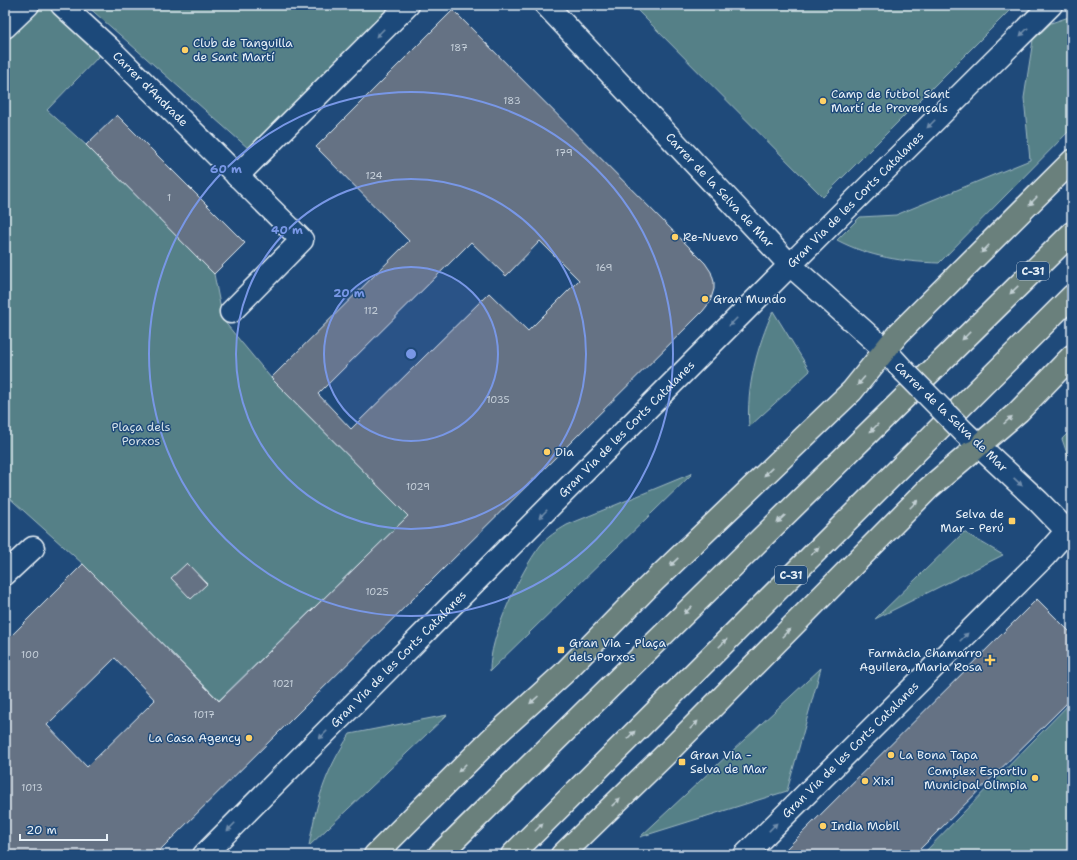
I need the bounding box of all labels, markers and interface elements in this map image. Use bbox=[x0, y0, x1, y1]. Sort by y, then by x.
one-way arrow bbox=[1019, 27, 1029, 37]
one-way arrow bbox=[375, 28, 385, 38]
place label: Club de Tanguilla de Sant Martí bbox=[193, 35, 293, 65]
house number: 187 bbox=[450, 41, 468, 54]
marker: Club de Tanguilla de Sant Martí bbox=[180, 45, 190, 55]
street label: Carrer d'Andrade bbox=[109, 48, 192, 130]
place label: Camp de futbol Sant Martí de Provençals bbox=[831, 86, 950, 116]
house number: 183 bbox=[503, 94, 521, 107]
marker: Camp de futbol Sant Martí de Provençals bbox=[818, 96, 828, 106]
one-way arrow bbox=[926, 119, 936, 129]
street label: Gran Via de les Corts Catalanes bbox=[784, 128, 927, 271]
street label: Carrer de la Selva de Mar bbox=[662, 129, 778, 251]
house number: 179 bbox=[555, 146, 573, 159]
text: 60 m bbox=[210, 161, 242, 177]
house number: 124 bbox=[365, 169, 383, 182]
house number: 1 bbox=[167, 191, 171, 204]
one-way arrow bbox=[1028, 196, 1038, 206]
text: 40 m bbox=[271, 222, 303, 238]
place label: Re-Nuevo bbox=[683, 229, 738, 245]
marker: Re-Nuevo bbox=[670, 232, 680, 242]
one-way arrow bbox=[980, 244, 990, 253]
house number: 169 bbox=[595, 261, 613, 274]
road number: C-31 bbox=[1017, 262, 1049, 280]
text: 20 m bbox=[333, 285, 365, 301]
one-way arrow bbox=[1009, 285, 1019, 295]
place label: Gran Mundo bbox=[713, 291, 786, 307]
marker: Gran Mundo bbox=[700, 294, 710, 304]
house number: 112 bbox=[364, 304, 378, 317]
one-way arrow bbox=[728, 317, 738, 327]
one-way arrow bbox=[961, 332, 971, 341]
centre of rings bbox=[404, 347, 418, 361]
street label: Gran Via de les Corts Catalanes bbox=[555, 357, 698, 501]
street label: Carrer de la Selva de Mar bbox=[891, 359, 1011, 476]
one-way arrow bbox=[856, 375, 865, 386]
house number: 1035 bbox=[486, 393, 510, 406]
one-way arrow bbox=[1003, 415, 1013, 425]
park label: Plaça dels Porxos bbox=[111, 419, 171, 449]
one-way arrow bbox=[869, 423, 879, 433]
place label: Dia bbox=[555, 444, 574, 460]
marker: Dia bbox=[542, 447, 552, 457]
one-way arrow bbox=[763, 467, 773, 477]
one-way arrow bbox=[1013, 477, 1023, 487]
house number: 1029 bbox=[406, 480, 430, 493]
one-way arrow bbox=[909, 499, 919, 509]
place label: Selva de Mar - Perú bbox=[940, 506, 1004, 536]
one-way arrow bbox=[538, 509, 548, 519]
one-way arrow bbox=[776, 514, 786, 524]
marker: Selva de Mar - Perú bbox=[1007, 516, 1017, 526]
one-way arrow bbox=[810, 546, 820, 556]
one-way arrow bbox=[669, 557, 679, 567]
road number: C-31 bbox=[775, 566, 807, 584]
house number: 1025 bbox=[365, 585, 389, 598]
street label: Gran Via de les Corts Catalanes bbox=[327, 587, 470, 731]
one-way arrow bbox=[683, 605, 693, 615]
one-way arrow bbox=[781, 628, 791, 638]
one-way arrow bbox=[959, 632, 969, 642]
place label: Gran Via - Plaça dels Porxos bbox=[569, 635, 666, 665]
one-way arrow bbox=[718, 638, 728, 648]
marker: Gran Via - Plaça dels Porxos bbox=[556, 645, 566, 655]
place label: Farmàcia Chamarro Aguilera, Maria Rosa bbox=[859, 645, 983, 675]
house number: 100 bbox=[21, 648, 39, 661]
marker: Farmàcia Chamarro Aguilera, Maria Rosa bbox=[985, 655, 995, 665]
house number: 1021 bbox=[273, 677, 293, 690]
street label: Gran Via de les Corts Catalanes bbox=[779, 678, 922, 821]
one-way arrow bbox=[529, 695, 539, 705]
house number: 1017 bbox=[193, 708, 215, 721]
one-way arrow bbox=[689, 720, 699, 730]
place label: La Casa Agency bbox=[148, 730, 241, 746]
one-way arrow bbox=[318, 730, 328, 740]
one-way arrow bbox=[626, 730, 636, 740]
marker: La Casa Agency bbox=[244, 733, 254, 743]
place label: Gran Via - Selva de Mar bbox=[690, 747, 767, 777]
place label: La Bona Tapa bbox=[899, 747, 978, 763]
marker: La Bona Tapa bbox=[886, 750, 896, 760]
marker: Gran Via - Selva de Mar bbox=[677, 757, 687, 767]
one-way arrow bbox=[457, 763, 467, 773]
place label: Complex Esportiu Municipal Olimpia bbox=[924, 763, 1028, 793]
place label: Xixi bbox=[873, 773, 894, 789]
marker: Complex Esportiu Municipal Olimpia bbox=[1030, 773, 1040, 783]
marker: Xixi bbox=[860, 776, 870, 786]
house number: 1013 bbox=[21, 781, 43, 794]
one-way arrow bbox=[611, 797, 621, 807]
scale bar bbox=[20, 816, 107, 842]
place label: India Mobil bbox=[831, 818, 900, 834]
marker: India Mobil bbox=[818, 821, 828, 831]
text: 20 m bbox=[26, 822, 57, 838]
one-way arrow bbox=[226, 822, 236, 832]
one-way arrow bbox=[534, 822, 544, 832]
one-way arrow bbox=[768, 822, 778, 832]

